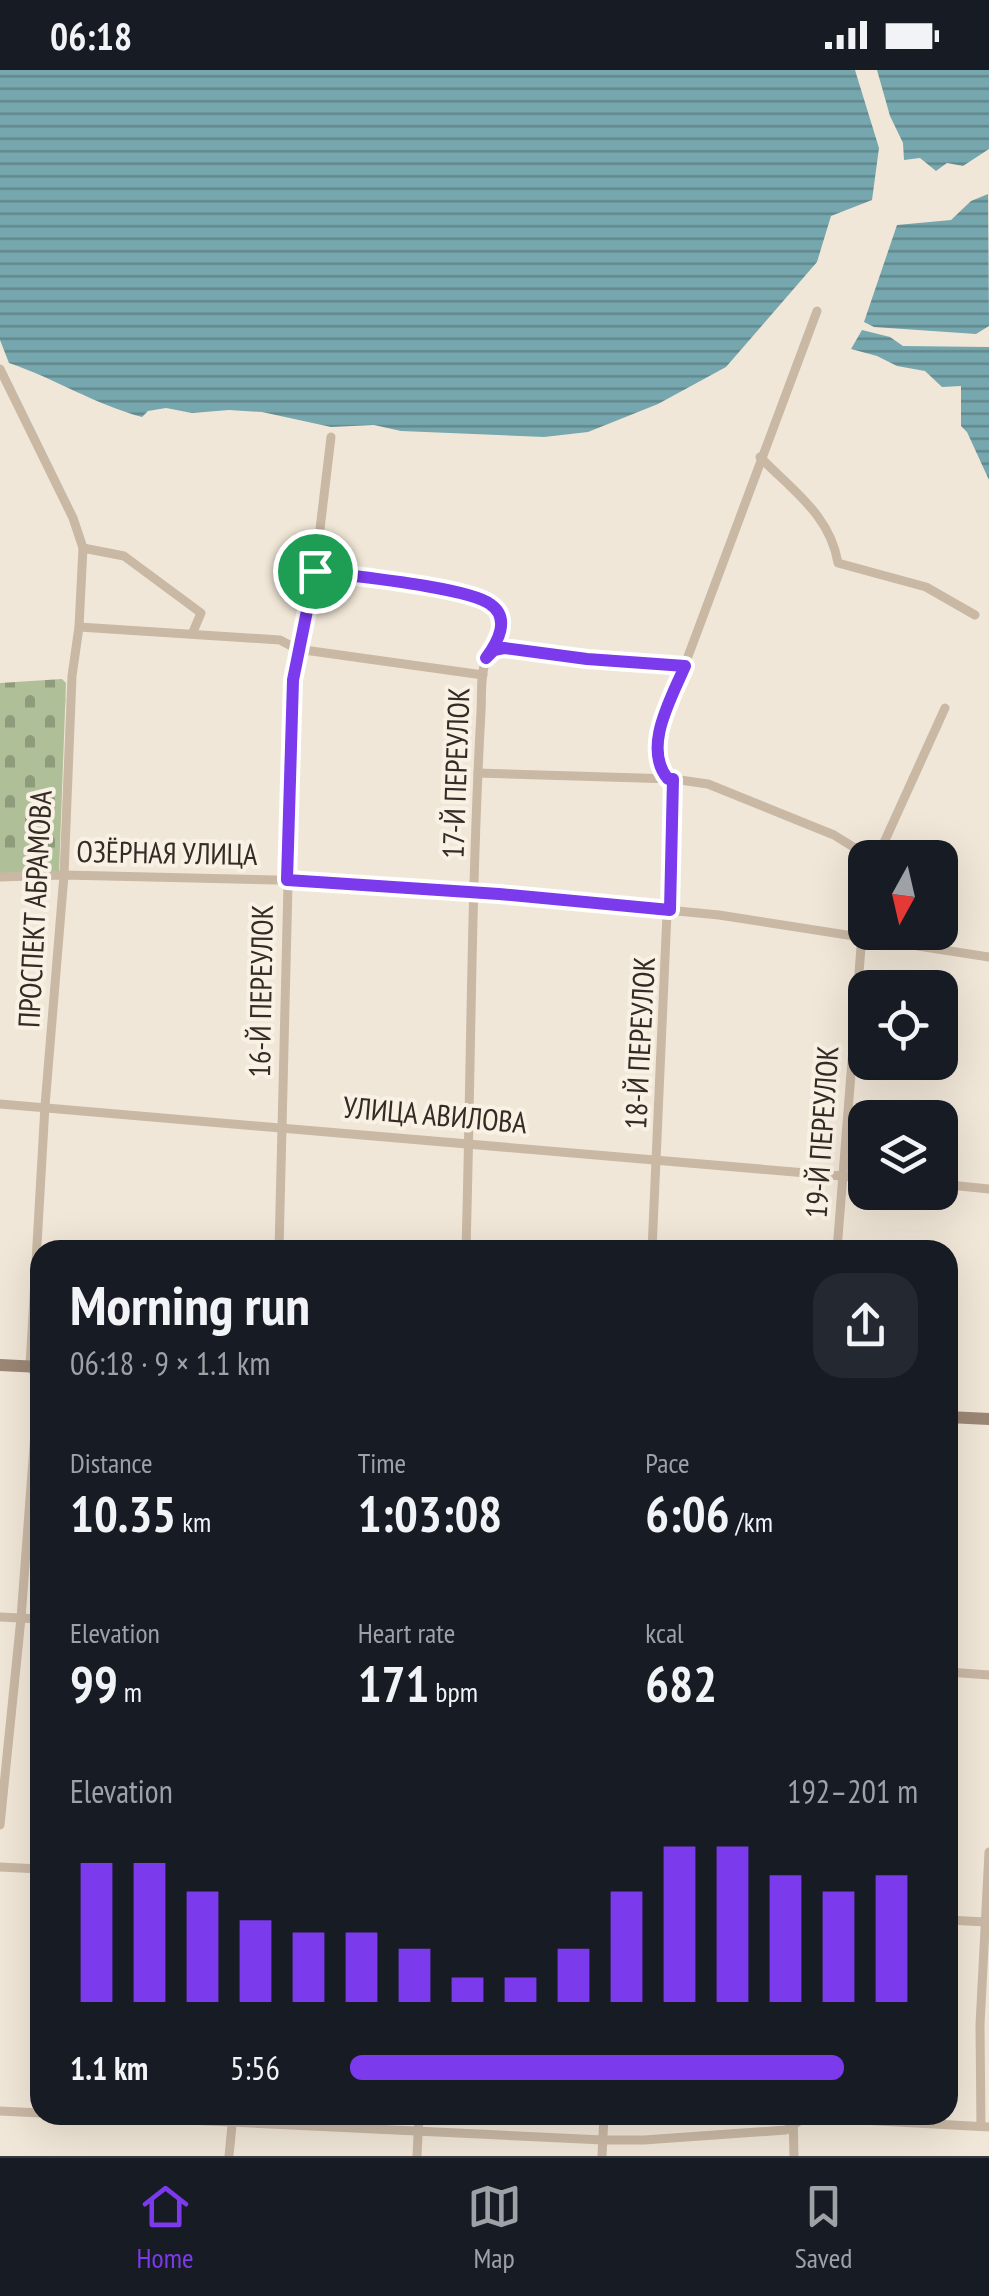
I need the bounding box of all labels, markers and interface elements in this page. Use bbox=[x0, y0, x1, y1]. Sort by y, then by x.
text: 06:18 bbox=[50, 11, 132, 60]
pin bbox=[273, 529, 358, 614]
icon: arrive bbox=[288, 544, 343, 599]
street label: 17-Й ПЕРЕУЛОК bbox=[433, 686, 477, 859]
street label: ПРОСПЕКТ АБРАМОВА bbox=[8, 788, 60, 1029]
street label: ОЗЁРНАЯ УЛИЦА bbox=[76, 831, 259, 873]
north arrow bbox=[848, 840, 958, 950]
map controls bbox=[848, 840, 958, 1210]
street label: 16-Й ПЕРЕУЛОК bbox=[239, 904, 281, 1078]
street label: 18-Й ПЕРЕУЛОК bbox=[615, 955, 663, 1130]
button: locate bbox=[848, 970, 958, 1080]
street label: 19-Й ПЕРЕУЛОК bbox=[796, 1044, 847, 1220]
street label: УЛИЦА АВИЛОВА bbox=[341, 1087, 529, 1142]
button: layers bbox=[848, 1100, 958, 1210]
text: Morning run bbox=[70, 1269, 310, 1340]
button: share bbox=[813, 1273, 918, 1378]
text: 06:18 · 9 × 1.1 km bbox=[70, 1342, 270, 1384]
text: Distance bbox=[70, 1444, 153, 1481]
text: Time bbox=[358, 1444, 406, 1481]
text: Pace bbox=[645, 1444, 689, 1481]
text: 10.35 bbox=[70, 1481, 176, 1546]
text: 1:03:08 bbox=[358, 1481, 502, 1546]
text: 6:06 bbox=[645, 1481, 730, 1546]
text: km bbox=[176, 1503, 211, 1540]
text: /km bbox=[730, 1503, 773, 1540]
text: Elevation bbox=[70, 1614, 160, 1651]
text: Heart rate bbox=[358, 1614, 455, 1651]
text: kcal bbox=[645, 1614, 684, 1651]
text: 99 bbox=[70, 1651, 118, 1716]
text: 171 bbox=[358, 1651, 429, 1716]
text: 682 bbox=[645, 1651, 717, 1716]
text: m bbox=[118, 1673, 142, 1710]
text: bpm bbox=[429, 1673, 478, 1710]
text: Elevation bbox=[70, 1770, 173, 1812]
text: 192–201 m bbox=[787, 1770, 918, 1812]
text: 1.1 km bbox=[70, 2047, 148, 2089]
text: 5:56 bbox=[230, 2047, 280, 2089]
tab: Home bbox=[137, 2179, 193, 2276]
tab: Map bbox=[467, 2179, 522, 2276]
tab: Saved bbox=[795, 2179, 852, 2276]

